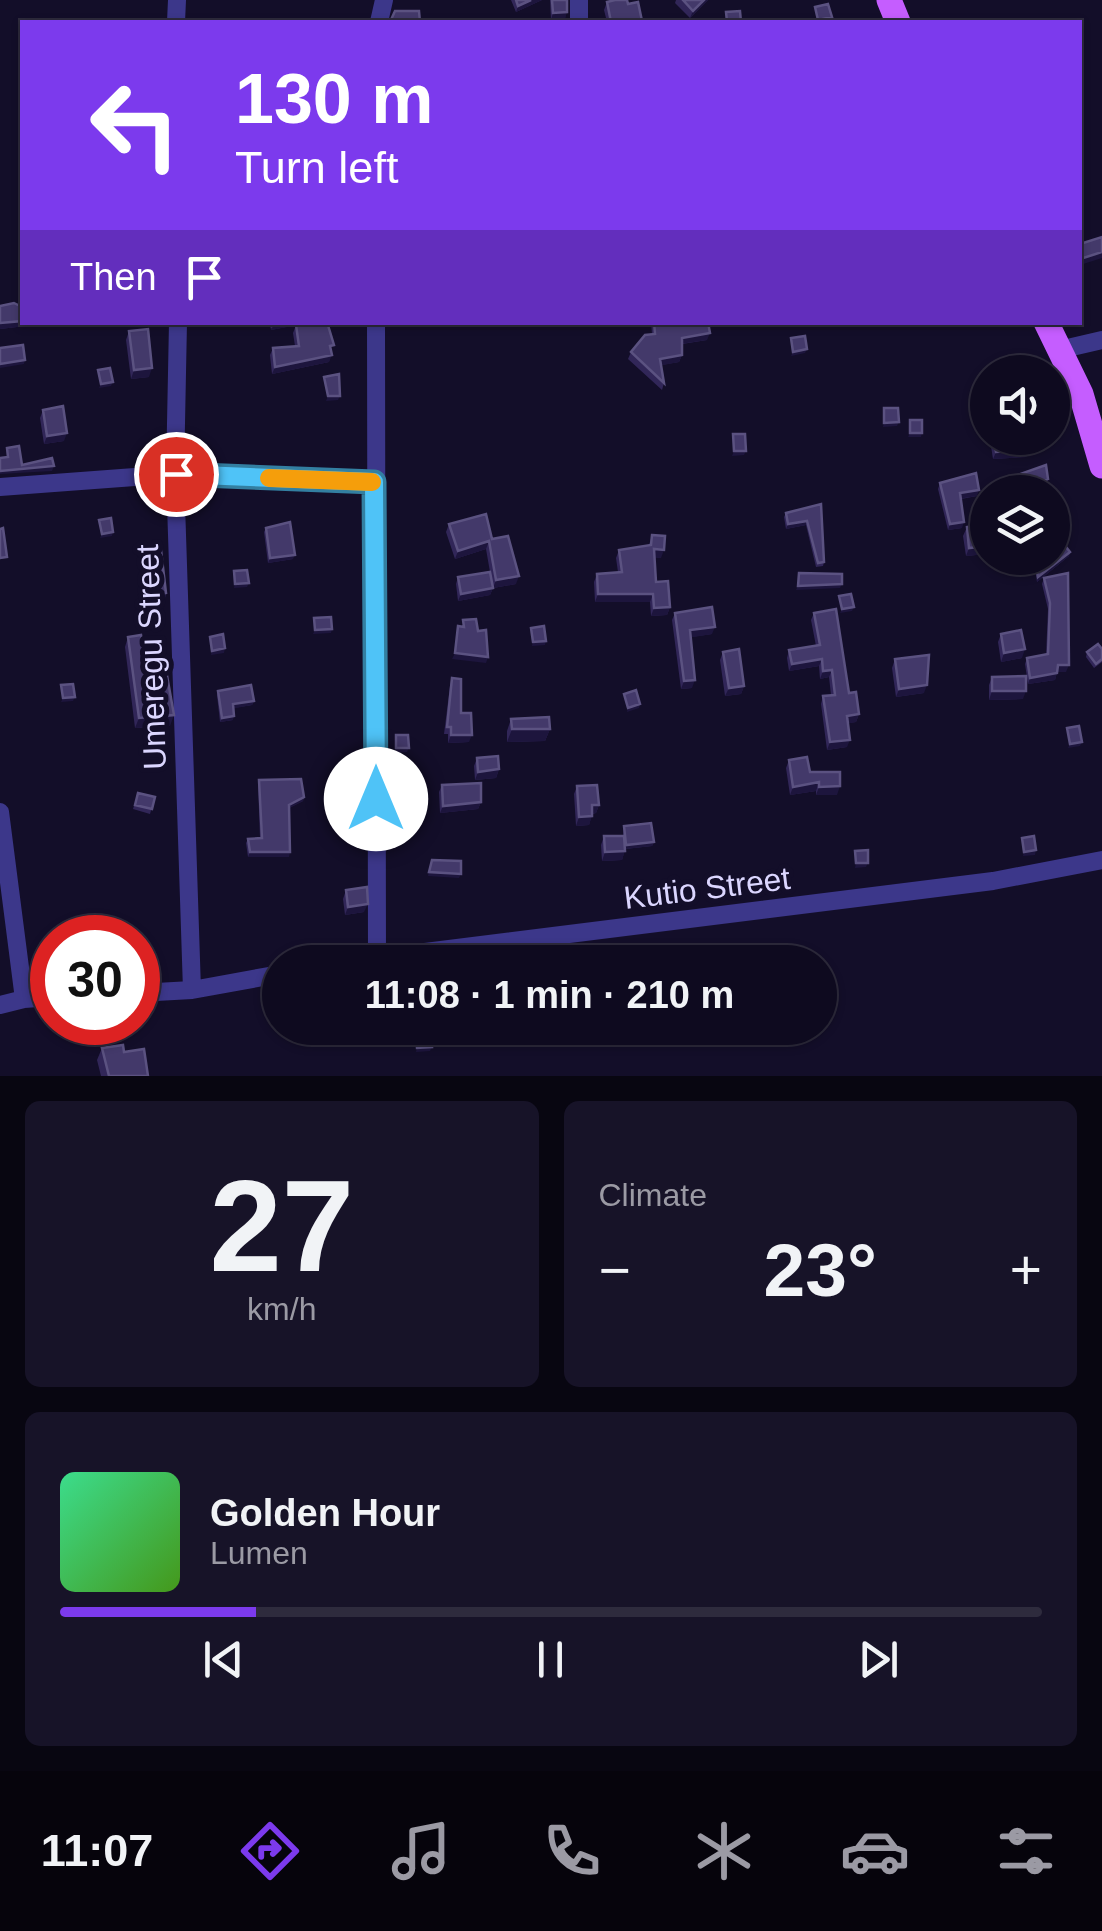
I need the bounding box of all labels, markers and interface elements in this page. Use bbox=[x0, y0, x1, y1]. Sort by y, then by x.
icon: left bbox=[70, 60, 200, 190]
text: 130 m bbox=[235, 60, 433, 138]
text: Turn left bbox=[235, 142, 398, 193]
icon: arrive bbox=[177, 250, 232, 305]
text: Then bbox=[70, 256, 157, 298]
map controls bbox=[970, 355, 1070, 575]
button: sound bbox=[970, 355, 1070, 455]
pin bbox=[134, 432, 219, 517]
icon: arrive bbox=[149, 447, 204, 502]
button: layers bbox=[970, 475, 1070, 575]
street label: Umeregu Street bbox=[129, 543, 173, 770]
position arrow bbox=[324, 747, 428, 851]
street label: Kutio Street bbox=[622, 860, 792, 916]
speed limit sign: 30 bbox=[30, 915, 160, 1045]
text: 11:08 · 1 min · 210 m bbox=[365, 974, 734, 1016]
text: 27 bbox=[209, 1153, 354, 1299]
text: Climate bbox=[599, 1177, 707, 1213]
text: 23° bbox=[764, 1228, 877, 1312]
text: − bbox=[599, 1239, 631, 1301]
text: + bbox=[1010, 1239, 1042, 1301]
text: km/h bbox=[247, 1291, 316, 1327]
text: Golden Hour bbox=[210, 1492, 440, 1534]
text: Lumen bbox=[210, 1535, 308, 1571]
icon: previous bbox=[196, 1632, 251, 1687]
icon: pause bbox=[523, 1632, 578, 1687]
icon: next bbox=[851, 1632, 906, 1687]
icon: directions bbox=[235, 1816, 305, 1886]
icon: music bbox=[386, 1816, 456, 1886]
icon: phone bbox=[537, 1816, 607, 1886]
icon: climate bbox=[689, 1816, 759, 1886]
icon: car bbox=[840, 1816, 910, 1886]
icon: filters bbox=[991, 1816, 1061, 1886]
text: 11:07 bbox=[41, 1825, 153, 1876]

